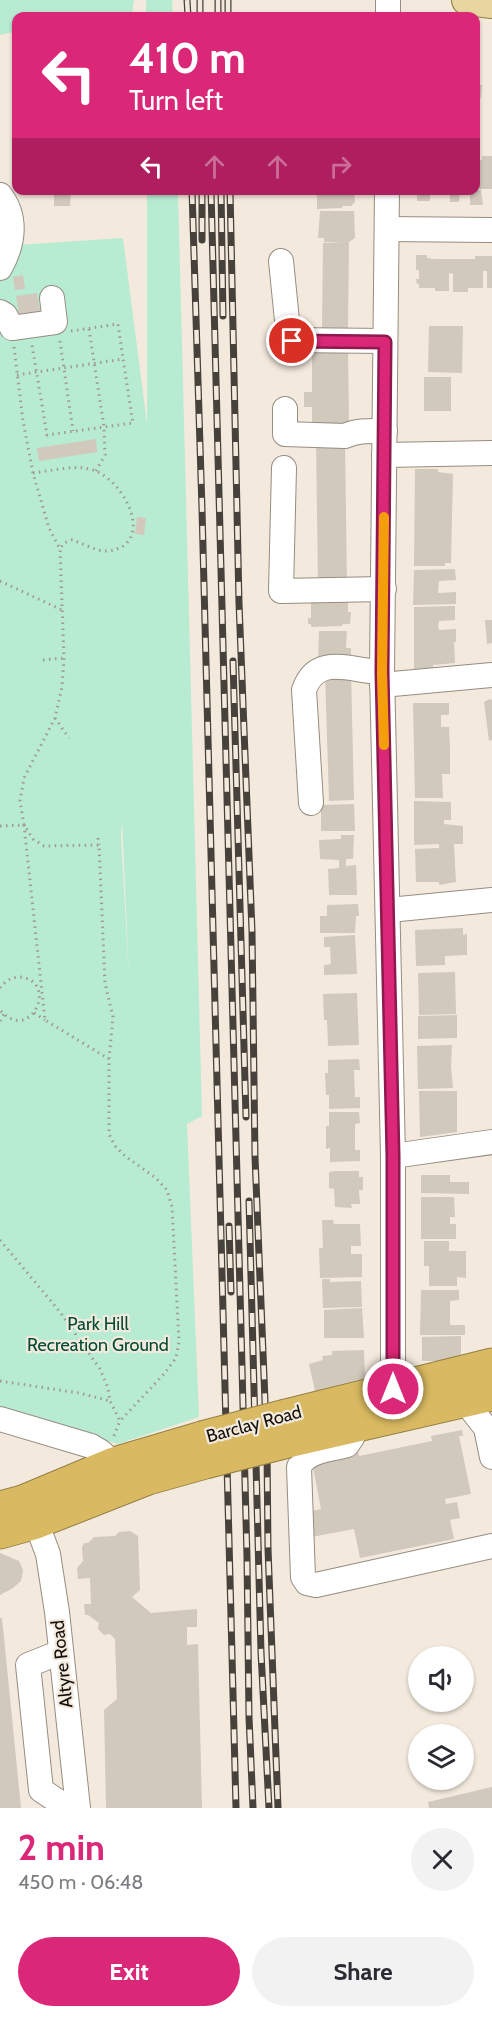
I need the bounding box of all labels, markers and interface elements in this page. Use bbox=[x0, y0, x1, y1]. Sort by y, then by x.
text: 410 m bbox=[129, 32, 246, 84]
icon: left bbox=[30, 36, 108, 114]
text: Turn left bbox=[129, 84, 223, 117]
icon: left bbox=[135, 150, 168, 183]
icon: ahead bbox=[198, 150, 231, 183]
icon: ahead bbox=[261, 150, 294, 183]
icon: right bbox=[324, 150, 357, 183]
pin bbox=[266, 315, 317, 366]
icon: arrive bbox=[275, 324, 308, 357]
park label: Park Hill Recreation Ground bbox=[27, 1313, 169, 1356]
position arrow bbox=[361, 1357, 425, 1421]
street label: Barclay Road bbox=[204, 1401, 304, 1447]
street label: Altyre Road bbox=[46, 1619, 78, 1709]
map controls bbox=[408, 1646, 474, 1790]
button: sound bbox=[408, 1646, 474, 1712]
button: layers bbox=[408, 1724, 474, 1790]
text: 2 min bbox=[18, 1825, 105, 1869]
button: close bbox=[411, 1828, 474, 1891]
text: 450 m · 06:48 bbox=[18, 1870, 143, 1894]
button: Exit bbox=[18, 1937, 240, 2006]
button: Share bbox=[252, 1937, 474, 2006]

